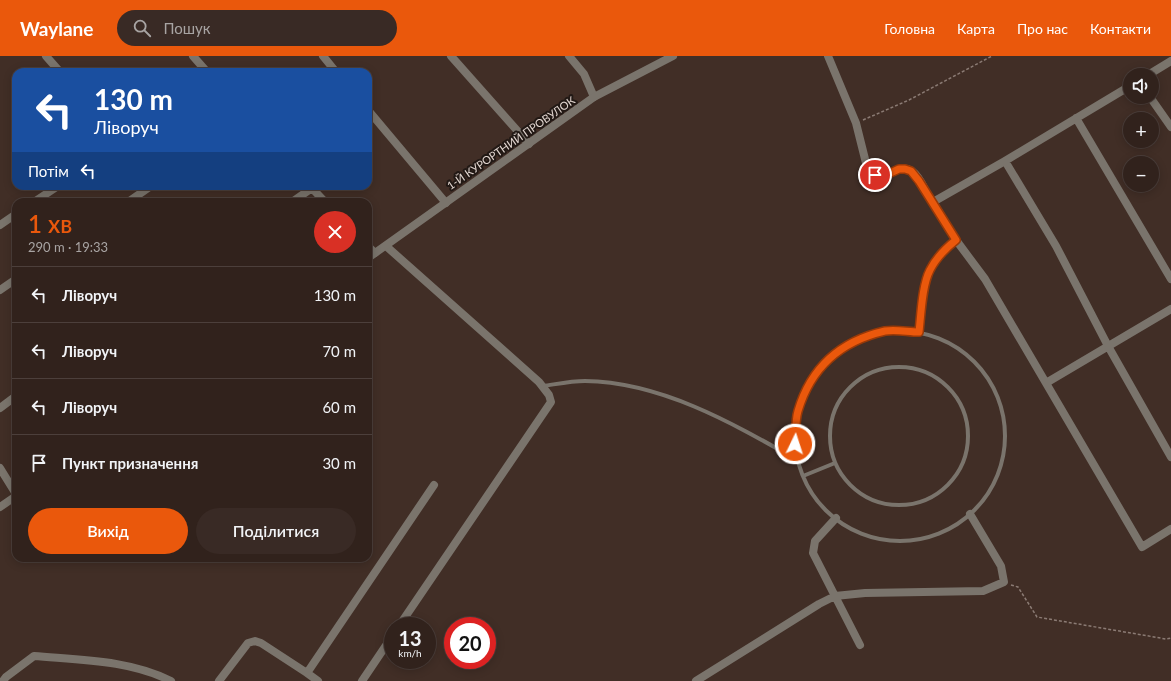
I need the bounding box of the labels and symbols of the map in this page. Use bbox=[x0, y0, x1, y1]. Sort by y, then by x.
street label: 1-Й КУРОРТНИЙ ПРОВУЛОК bbox=[444, 93, 578, 192]
pin bbox=[858, 158, 892, 192]
position arrow bbox=[774, 423, 816, 465]
speed limit sign: 20 bbox=[444, 617, 496, 669]

